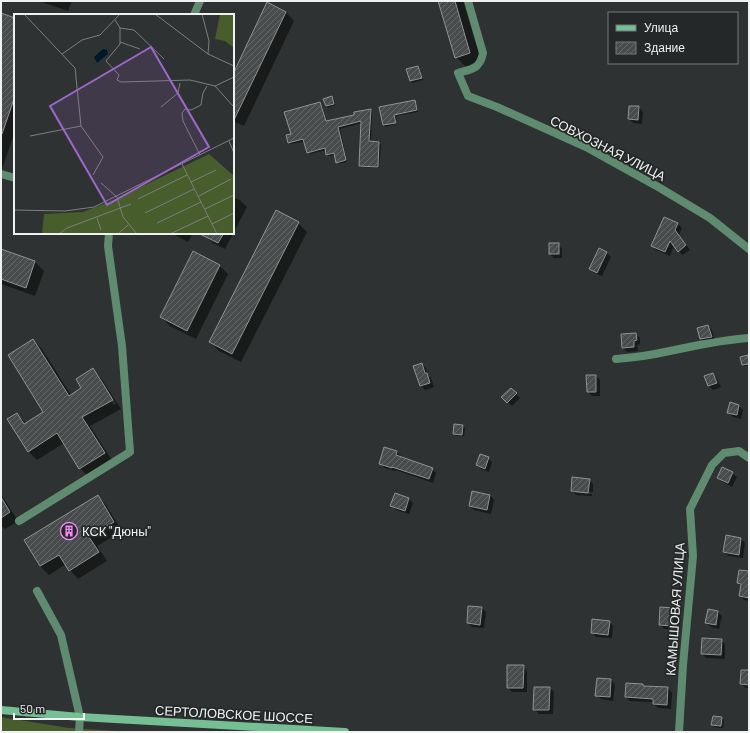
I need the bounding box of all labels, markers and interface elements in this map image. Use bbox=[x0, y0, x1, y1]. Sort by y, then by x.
legend bbox=[608, 12, 738, 64]
inset map bbox=[14, 14, 234, 234]
text: Улица bbox=[644, 20, 678, 35]
text: Здание bbox=[644, 40, 685, 55]
street label: СОВХОЗНАЯ УЛИЦА bbox=[548, 112, 669, 184]
building icon: КСК "Дюны" bbox=[59, 521, 79, 541]
place label: КСК "Дюны" bbox=[82, 523, 151, 539]
street label: КАМЫШОВАЯ УЛИЦА bbox=[662, 542, 688, 676]
scale bar bbox=[14, 695, 84, 721]
text: 50 m bbox=[20, 701, 45, 715]
street label: СЕРТОЛОВСКОЕ ШОССЕ bbox=[155, 702, 314, 726]

